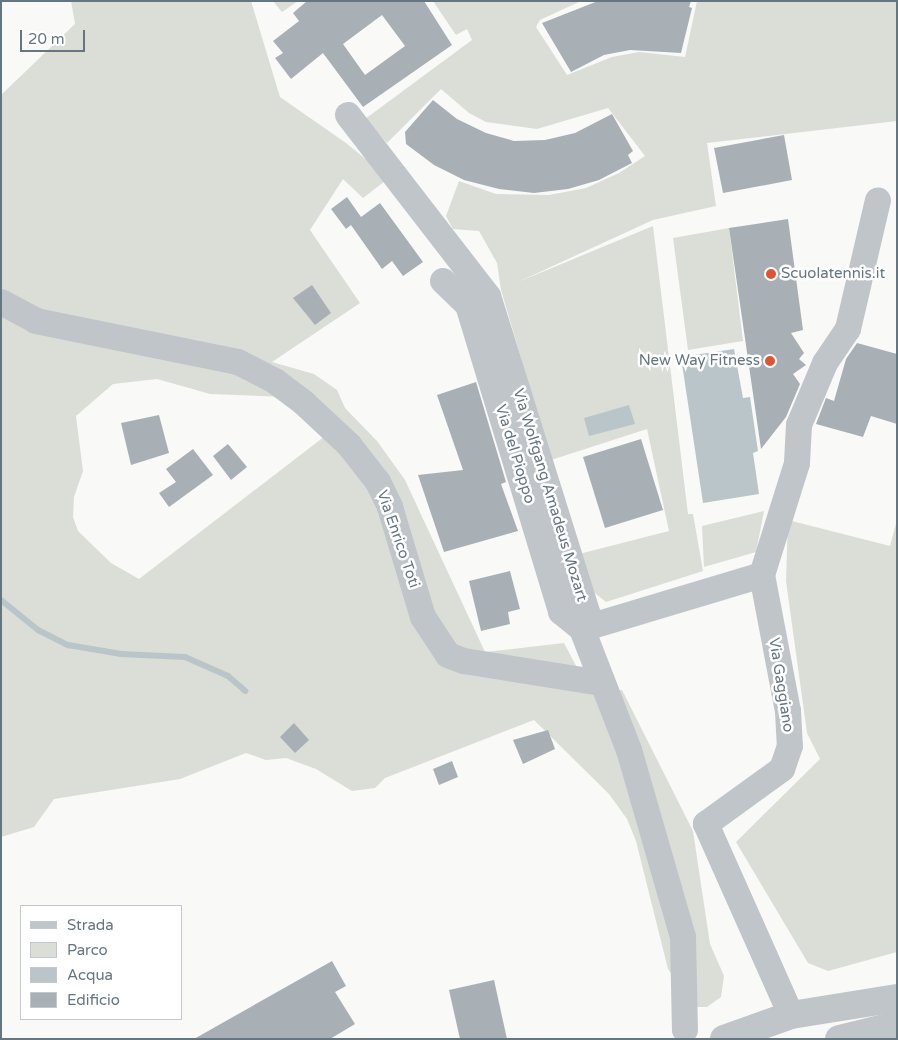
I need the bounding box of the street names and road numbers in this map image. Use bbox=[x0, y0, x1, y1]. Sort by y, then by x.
street label: Via Wolfgang Amadeus Mozart bbox=[509, 386, 591, 604]
street label: Via del Pioppo bbox=[491, 402, 539, 506]
street label: Via Enrico Toti bbox=[373, 488, 423, 590]
street label: Via Gaggiano bbox=[765, 636, 797, 734]

